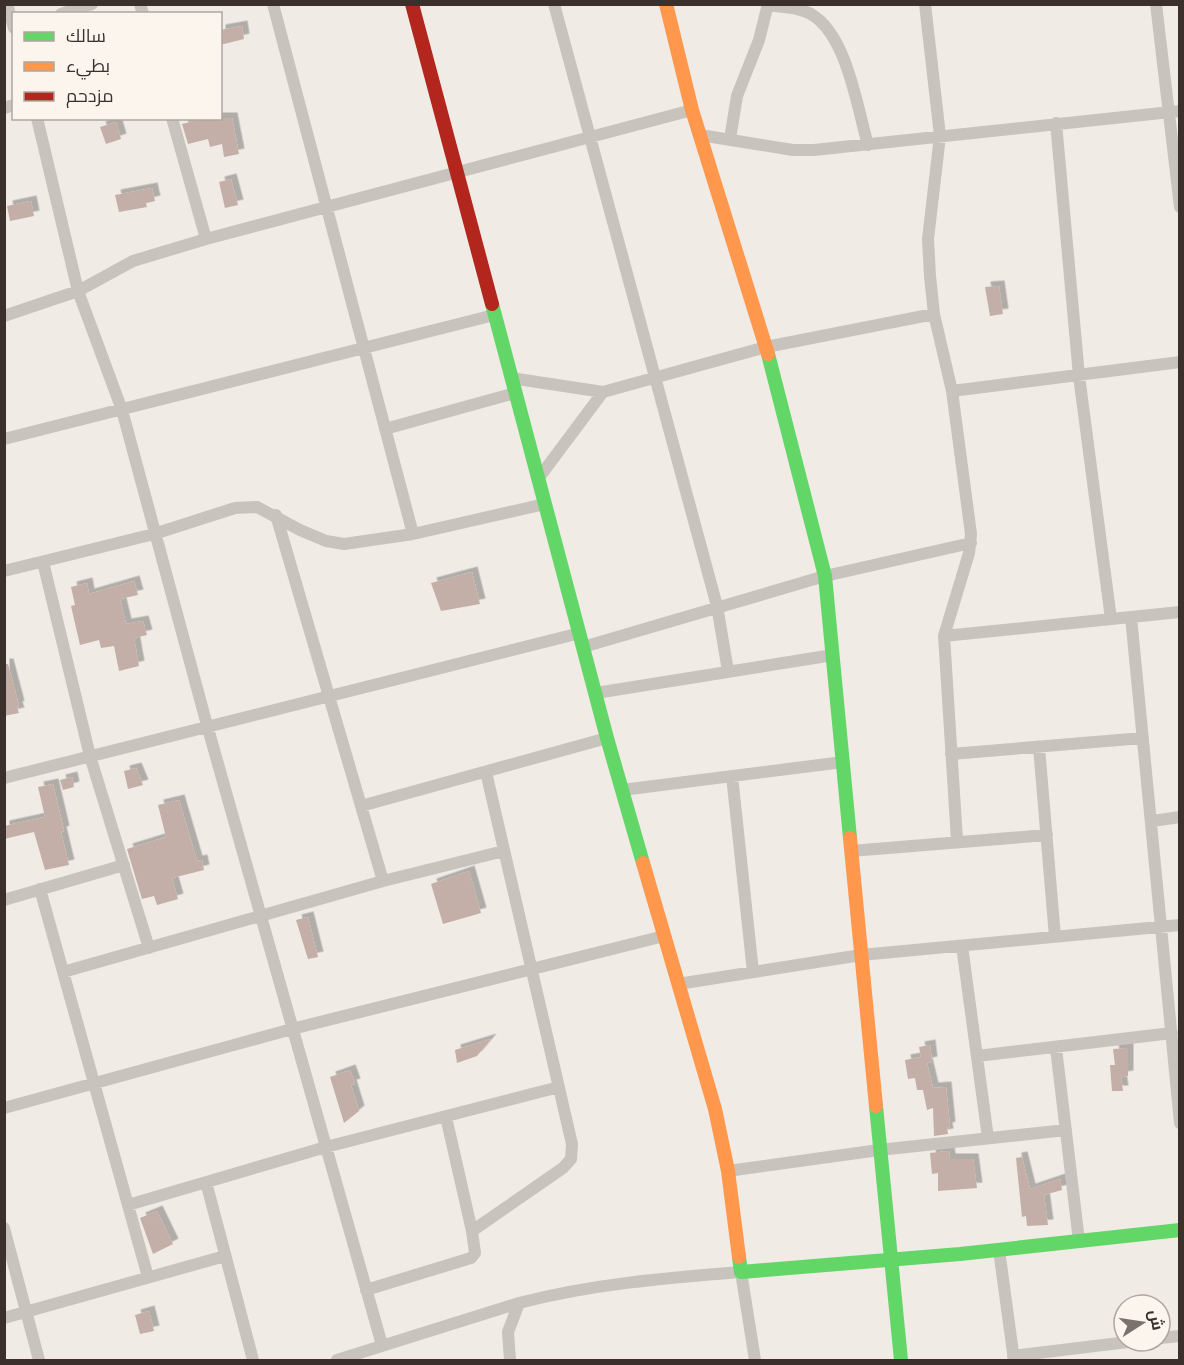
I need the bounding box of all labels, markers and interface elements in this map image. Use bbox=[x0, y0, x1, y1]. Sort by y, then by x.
legend bbox=[12, 12, 222, 120]
text: سالك bbox=[66, 25, 106, 47]
text: بطيء bbox=[66, 55, 110, 80]
text: مزدحم bbox=[66, 85, 114, 108]
north arrow bbox=[1112, 1293, 1172, 1353]
text: ش bbox=[1145, 1308, 1168, 1332]

